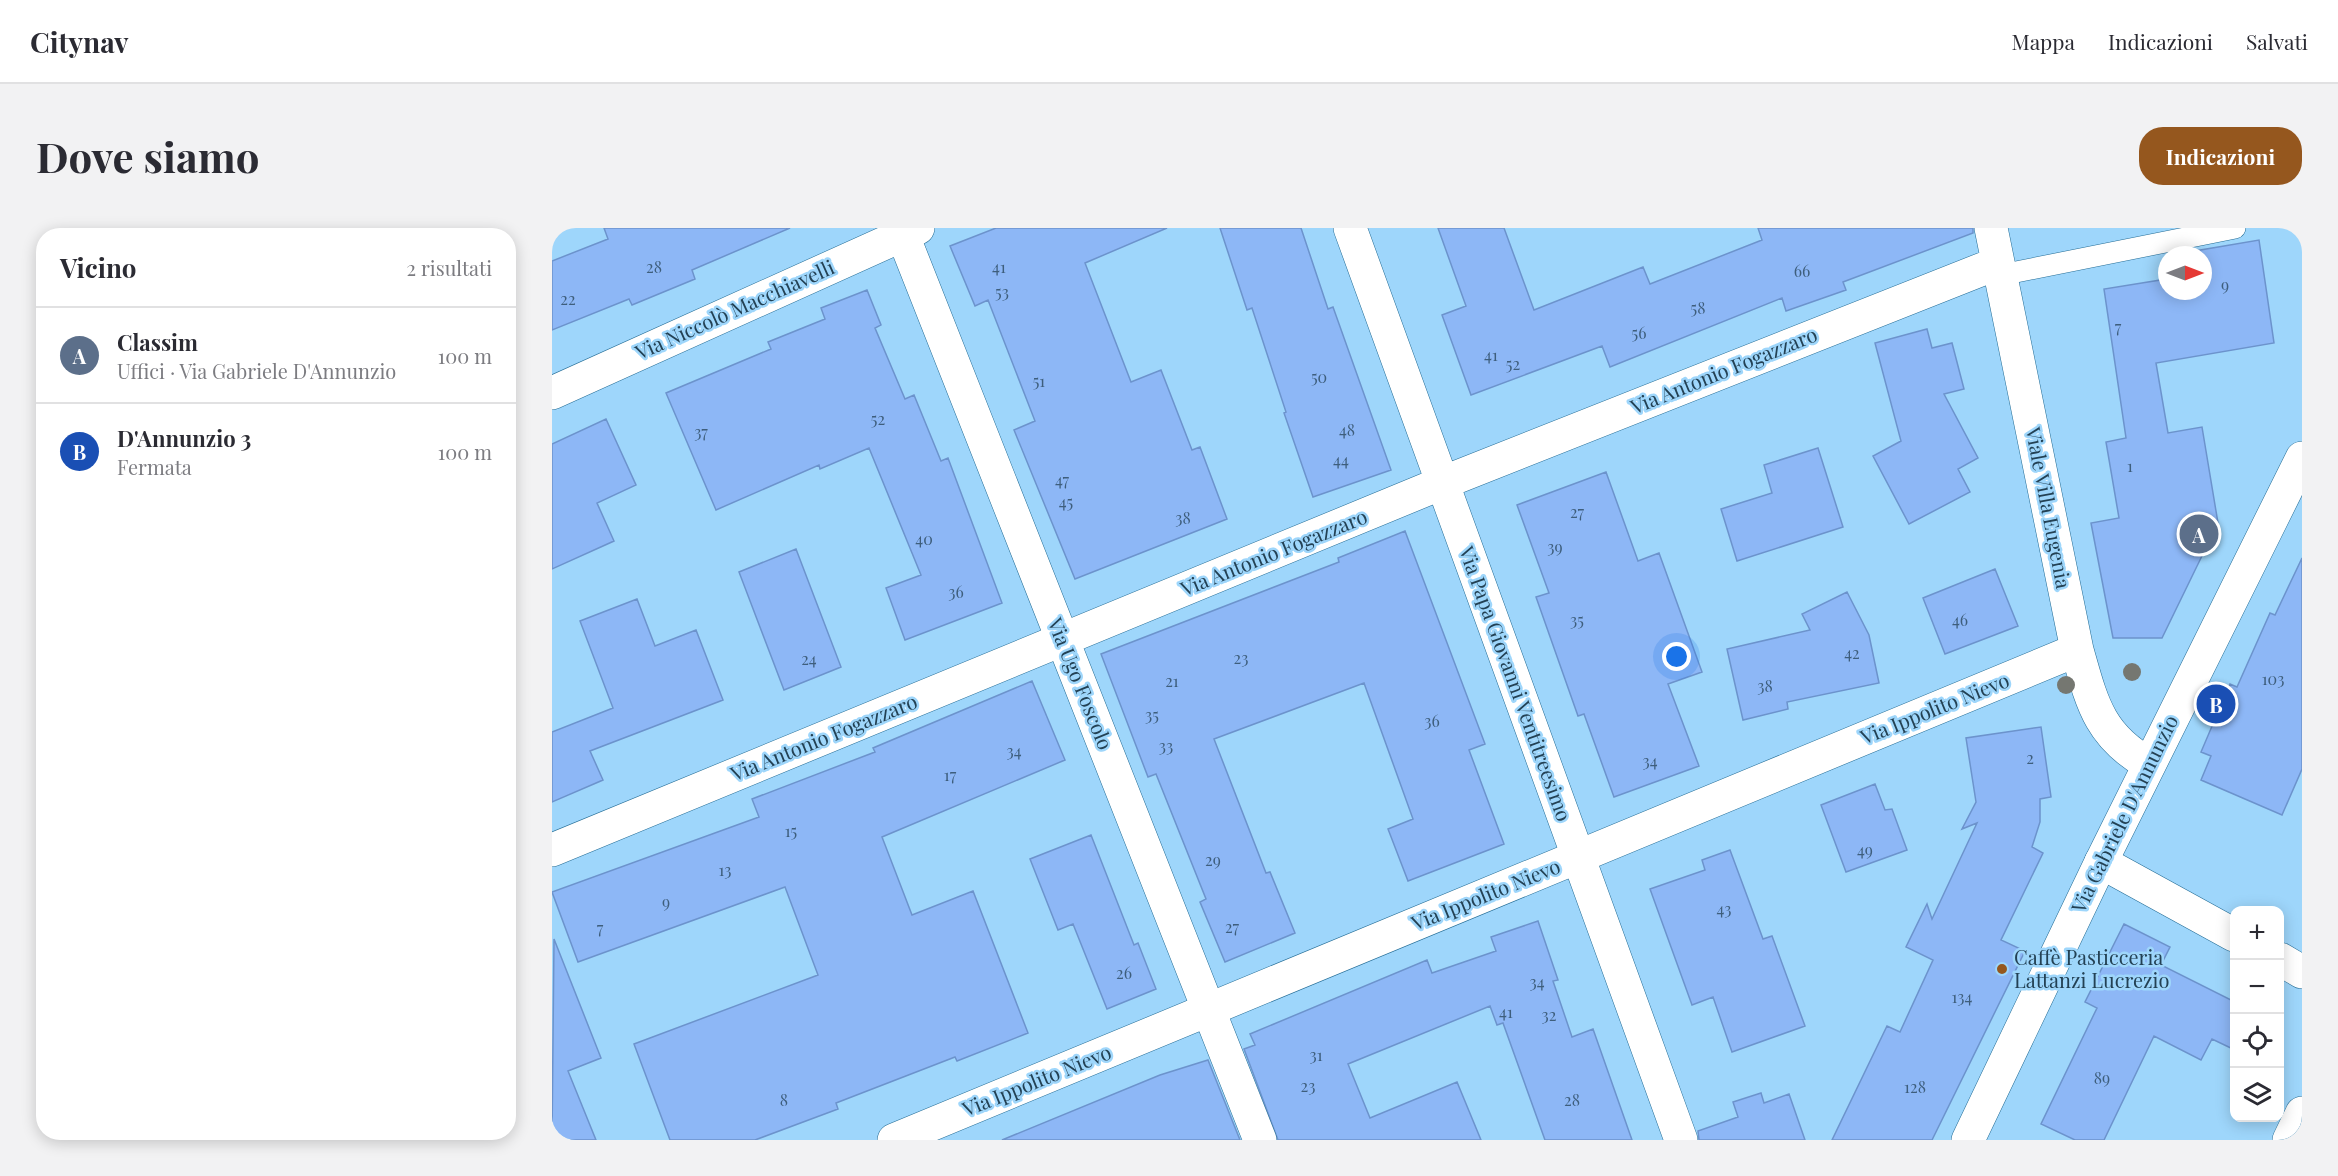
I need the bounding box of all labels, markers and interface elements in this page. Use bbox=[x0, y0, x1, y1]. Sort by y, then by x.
text: Citynav bbox=[30, 23, 129, 60]
text: Mappa bbox=[2011, 27, 2075, 55]
text: Indicazioni bbox=[2108, 27, 2213, 55]
text: Salvati bbox=[2246, 27, 2308, 55]
button: Indicazioni bbox=[2139, 127, 2302, 185]
text: Dove siamo bbox=[36, 128, 260, 184]
north arrow bbox=[2158, 246, 2212, 300]
text: Vicino bbox=[60, 250, 137, 285]
street label: Via Niccolò Macchiavelli bbox=[630, 252, 838, 365]
text: 2 risultati bbox=[406, 254, 492, 281]
house number: 28 bbox=[646, 256, 662, 277]
house number: 41 bbox=[992, 256, 1006, 277]
house number: 66 bbox=[1794, 260, 1810, 281]
house number: 9 bbox=[2221, 274, 2229, 295]
house number: 53 bbox=[995, 281, 1009, 302]
house number: 22 bbox=[560, 288, 576, 309]
house number: 58 bbox=[1691, 297, 1705, 318]
house number: 7 bbox=[2115, 316, 2122, 337]
street label: Via Antonio Fogazzaro bbox=[1625, 320, 1821, 420]
house number: 56 bbox=[1632, 322, 1646, 343]
text: Classim bbox=[117, 327, 198, 357]
text: A bbox=[73, 342, 86, 369]
text: 100 m bbox=[438, 342, 492, 369]
house number: 41 bbox=[1484, 344, 1498, 365]
house number: 52 bbox=[1506, 353, 1520, 374]
text: Uffici · Via Gabriele D'Annunzio bbox=[117, 357, 396, 384]
house number: 50 bbox=[1311, 366, 1327, 387]
house number: 51 bbox=[1033, 370, 1045, 391]
house number: 52 bbox=[871, 408, 885, 429]
house number: 48 bbox=[1339, 419, 1355, 440]
house number: 37 bbox=[694, 421, 708, 442]
text: D'Annunzio 3 bbox=[117, 423, 251, 453]
street label: Viale Villa Eugenia bbox=[2020, 424, 2078, 591]
text: B bbox=[73, 438, 86, 465]
text: 100 m bbox=[438, 438, 492, 465]
house number: 44 bbox=[1333, 449, 1349, 470]
text: Fermata bbox=[117, 453, 192, 480]
house number: 1 bbox=[2127, 455, 2133, 476]
house number: 47 bbox=[1055, 469, 1070, 490]
house number: 45 bbox=[1059, 491, 1073, 512]
house number: 27 bbox=[1570, 501, 1585, 522]
street label: Via Antonio Fogazzaro bbox=[1175, 502, 1371, 602]
house number: 38 bbox=[1175, 507, 1191, 528]
pin: A bbox=[2180, 512, 2218, 556]
house number: 40 bbox=[915, 528, 933, 549]
house number: 39 bbox=[1547, 536, 1563, 557]
street label: Via Papa Giovanni Ventitreesimo bbox=[1454, 541, 1579, 825]
house number: 36 bbox=[948, 581, 964, 602]
house number: 35 bbox=[1570, 609, 1584, 630]
house number: 46 bbox=[1952, 609, 1968, 630]
street label: Via Ugo Foscolo bbox=[1042, 613, 1120, 753]
your location bbox=[1662, 642, 1691, 671]
house number: 42 bbox=[1844, 642, 1860, 663]
house number: 23 bbox=[1234, 647, 1248, 668]
house number: 24 bbox=[801, 648, 817, 669]
street label: Via Ippolito Nievo bbox=[1855, 665, 2013, 750]
house number: 103 bbox=[2262, 668, 2284, 689]
house number: 21 bbox=[1165, 670, 1179, 691]
house number: 38 bbox=[1757, 675, 1773, 696]
pin: B bbox=[2196, 682, 2236, 726]
street label: Via Antonio Fogazzaro bbox=[725, 687, 921, 787]
house number: 35 bbox=[1145, 704, 1159, 725]
house number: 36 bbox=[1424, 710, 1440, 731]
street label: Via Gabriele D'Annunzio bbox=[2064, 710, 2183, 918]
house number: 33 bbox=[1159, 735, 1173, 756]
house number: 34 bbox=[1006, 740, 1022, 761]
house number: 2 bbox=[2026, 747, 2034, 768]
house number: 34 bbox=[1642, 750, 1658, 771]
house number: 17 bbox=[944, 764, 957, 785]
house number: 15 bbox=[785, 820, 797, 841]
house number: 49 bbox=[1857, 839, 1873, 860]
house number: 29 bbox=[1205, 849, 1221, 870]
street label: Via Ippolito Nievo bbox=[1406, 851, 1564, 936]
house number: 13 bbox=[719, 859, 731, 880]
house number: 9 bbox=[662, 891, 670, 912]
house number: 43 bbox=[1717, 898, 1731, 919]
map controls bbox=[2230, 906, 2284, 1122]
button: + bbox=[2230, 906, 2284, 960]
house number: 27 bbox=[1225, 916, 1240, 937]
house number: 7 bbox=[597, 917, 604, 938]
place label: Caffè Pasticceria Lattanzi Lucrezio bbox=[2014, 943, 2169, 993]
button: − bbox=[2230, 960, 2284, 1014]
house number: 26 bbox=[1116, 962, 1132, 983]
marker: Caffè Pasticceria Lattanzi Lucrezio bbox=[1995, 962, 2009, 976]
house number: 34 bbox=[1529, 971, 1545, 992]
house number: 134 bbox=[1952, 986, 1972, 1007]
house number: 41 bbox=[1499, 1001, 1513, 1022]
house number: 32 bbox=[1542, 1004, 1556, 1025]
button: locate bbox=[2230, 1014, 2284, 1068]
street label: Via Ippolito Nievo bbox=[957, 1037, 1115, 1122]
house number: 31 bbox=[1309, 1044, 1323, 1065]
house number: 89 bbox=[2094, 1067, 2110, 1088]
button: layers bbox=[2230, 1068, 2284, 1122]
house number: 23 bbox=[1301, 1075, 1315, 1096]
house number: 128 bbox=[1904, 1076, 1926, 1097]
house number: 8 bbox=[780, 1089, 788, 1110]
house number: 28 bbox=[1564, 1089, 1580, 1110]

